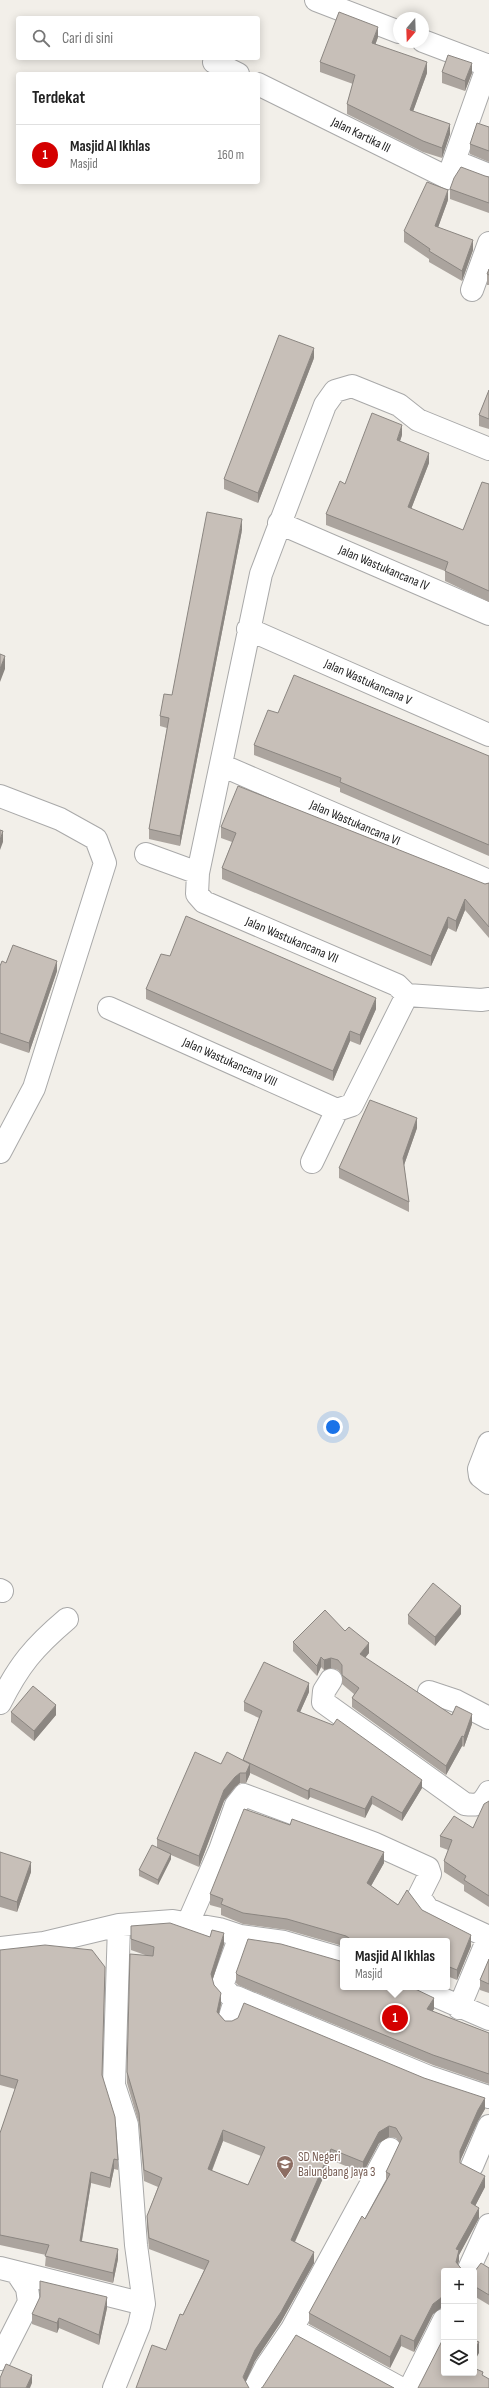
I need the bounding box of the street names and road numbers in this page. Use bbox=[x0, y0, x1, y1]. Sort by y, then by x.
street label: Jalan Kartika III bbox=[328, 113, 393, 156]
street label: Jalan Wastukancana IV bbox=[335, 541, 432, 594]
street label: Jalan Wastukancana V bbox=[321, 655, 414, 708]
street label: Jalan Wastukancana VI bbox=[306, 796, 403, 849]
street label: Jalan Wastukancana VII bbox=[242, 913, 341, 967]
street label: Jalan Wastukancana VIII bbox=[179, 1034, 280, 1090]

